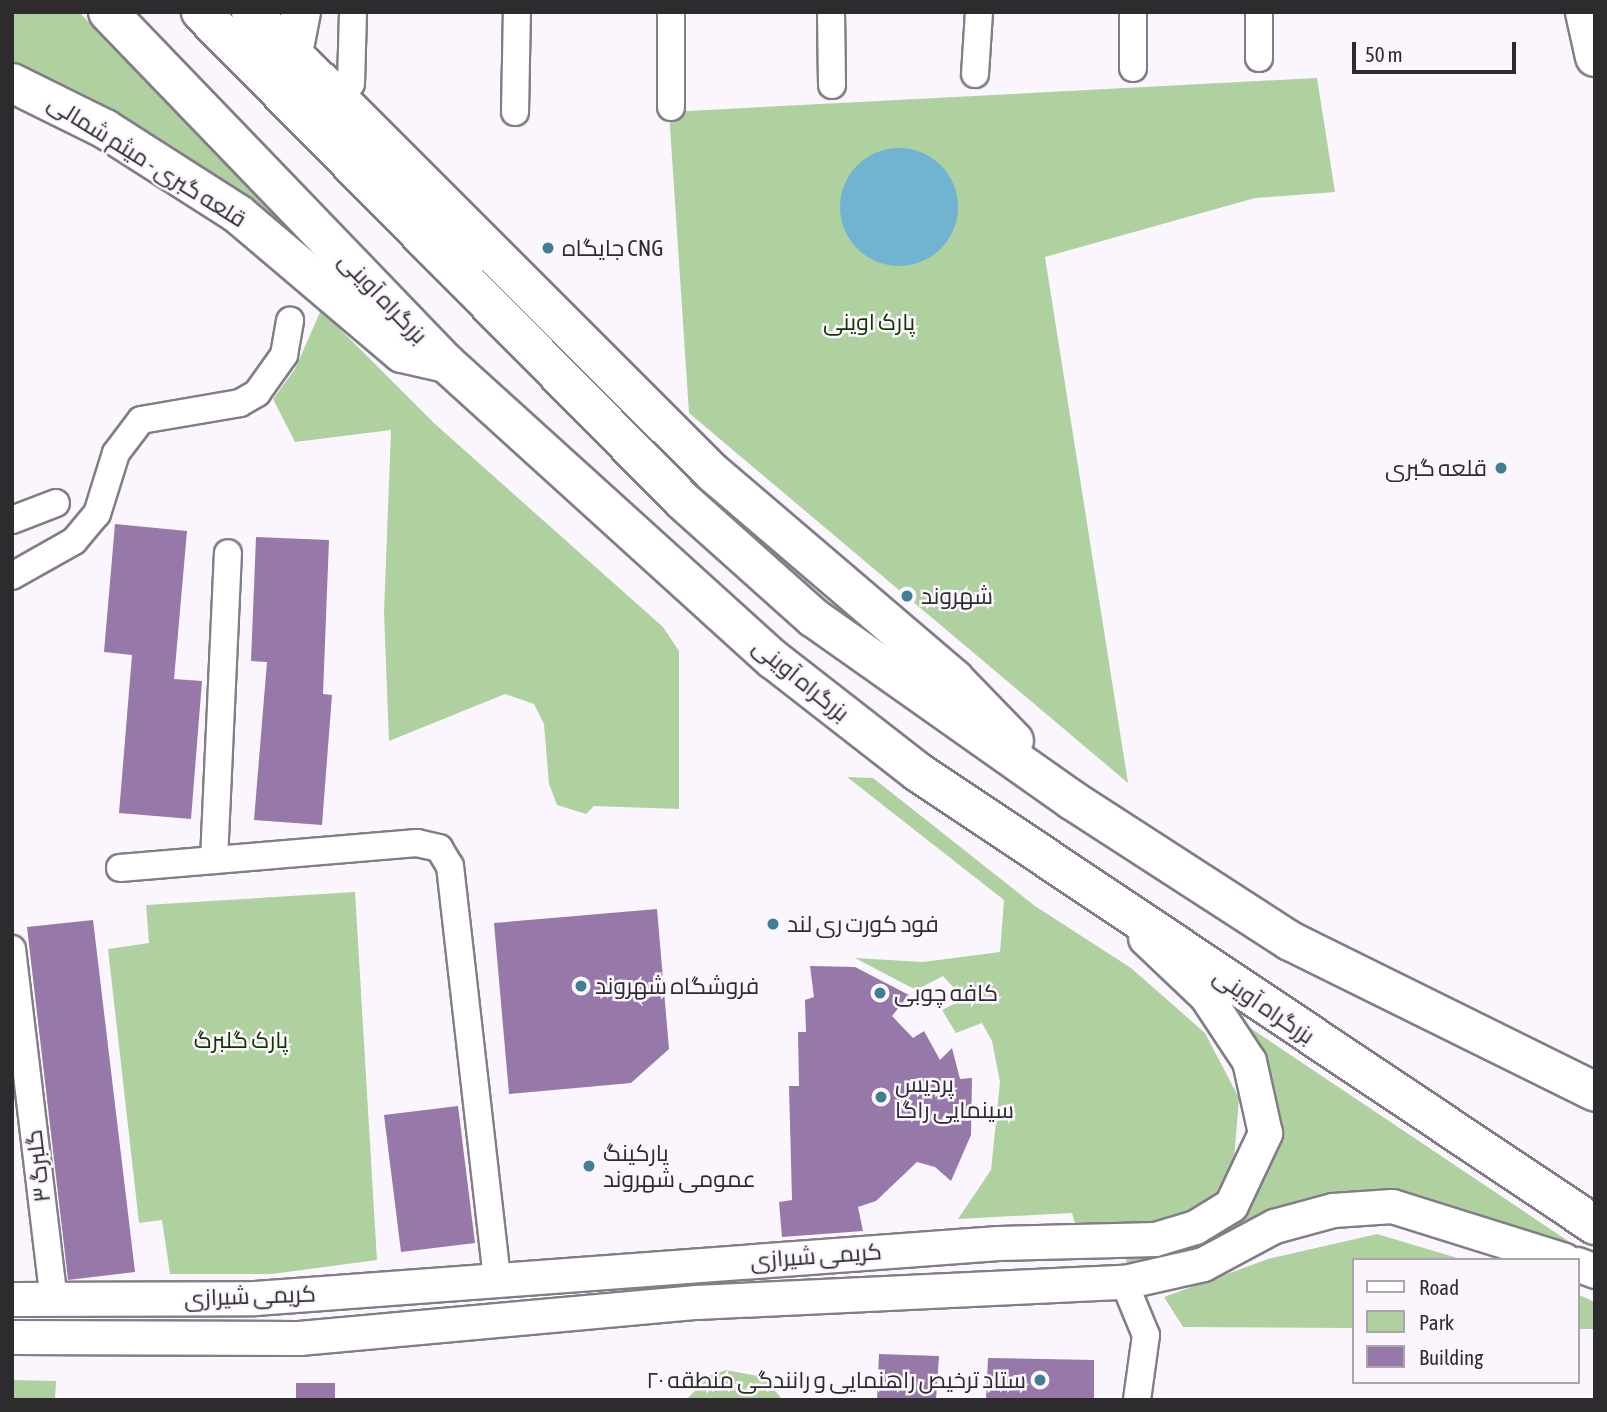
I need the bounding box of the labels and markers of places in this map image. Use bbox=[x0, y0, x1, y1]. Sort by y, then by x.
place label: جایگاه CNG bbox=[562, 234, 663, 262]
marker: جایگاه CNG bbox=[540, 240, 556, 256]
place label: قلعه گبری bbox=[1385, 454, 1487, 482]
marker: قلعه گبری bbox=[1493, 460, 1509, 476]
place label: شهروند bbox=[921, 582, 993, 610]
marker: شهروند bbox=[899, 588, 915, 604]
place label: فود کورت ری لند bbox=[787, 910, 939, 938]
marker: فود کورت ری لند bbox=[765, 916, 781, 932]
place label: فروشگاه شهروند bbox=[595, 972, 759, 1000]
marker: فروشگاه شهروند bbox=[573, 978, 589, 994]
place label: کافه چوبی bbox=[894, 979, 998, 1007]
marker: کافه چوبی bbox=[872, 985, 888, 1001]
place label: پردیس سینمایی راگا bbox=[895, 1070, 1014, 1124]
marker: پردیس سینمایی راگا bbox=[873, 1089, 889, 1105]
place label: پارکینگ عمومی شهروند bbox=[603, 1139, 756, 1193]
marker: پارکینگ عمومی شهروند bbox=[581, 1158, 597, 1174]
place label: ستاد ترخیص راهنمایی و رانندگی منطقه ۲۰ bbox=[646, 1366, 1026, 1394]
marker: ستاد ترخیص راهنمایی و رانندگی منطقه ۲۰ bbox=[1032, 1372, 1048, 1388]

